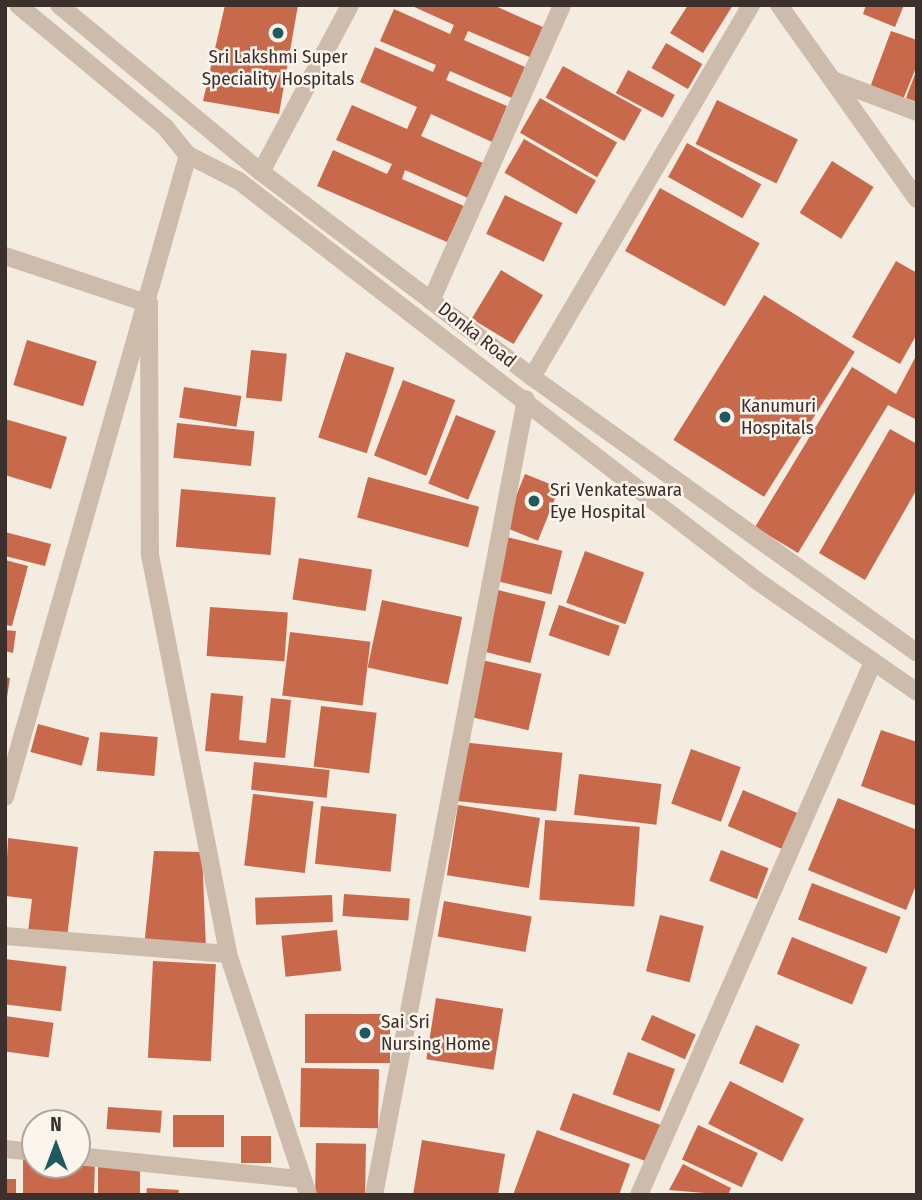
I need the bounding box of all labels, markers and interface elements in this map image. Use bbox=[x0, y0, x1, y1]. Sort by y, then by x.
marker: Sri Lakshmi Super Speciality Hospitals bbox=[268, 23, 288, 43]
place label: Sri Lakshmi Super Speciality Hospitals bbox=[202, 46, 354, 90]
street label: Donka Road bbox=[433, 297, 521, 373]
place label: Kanumuri Hospitals bbox=[741, 395, 816, 439]
marker: Kanumuri Hospitals bbox=[715, 407, 735, 427]
place label: Sri Venkateswara Eye Hospital bbox=[550, 479, 682, 523]
marker: Sri Venkateswara Eye Hospital bbox=[524, 491, 544, 511]
place label: Sai Sri Nursing Home bbox=[381, 1011, 491, 1055]
marker: Sai Sri Nursing Home bbox=[355, 1023, 375, 1043]
north arrow bbox=[21, 1109, 91, 1179]
text: N bbox=[50, 1113, 62, 1136]

